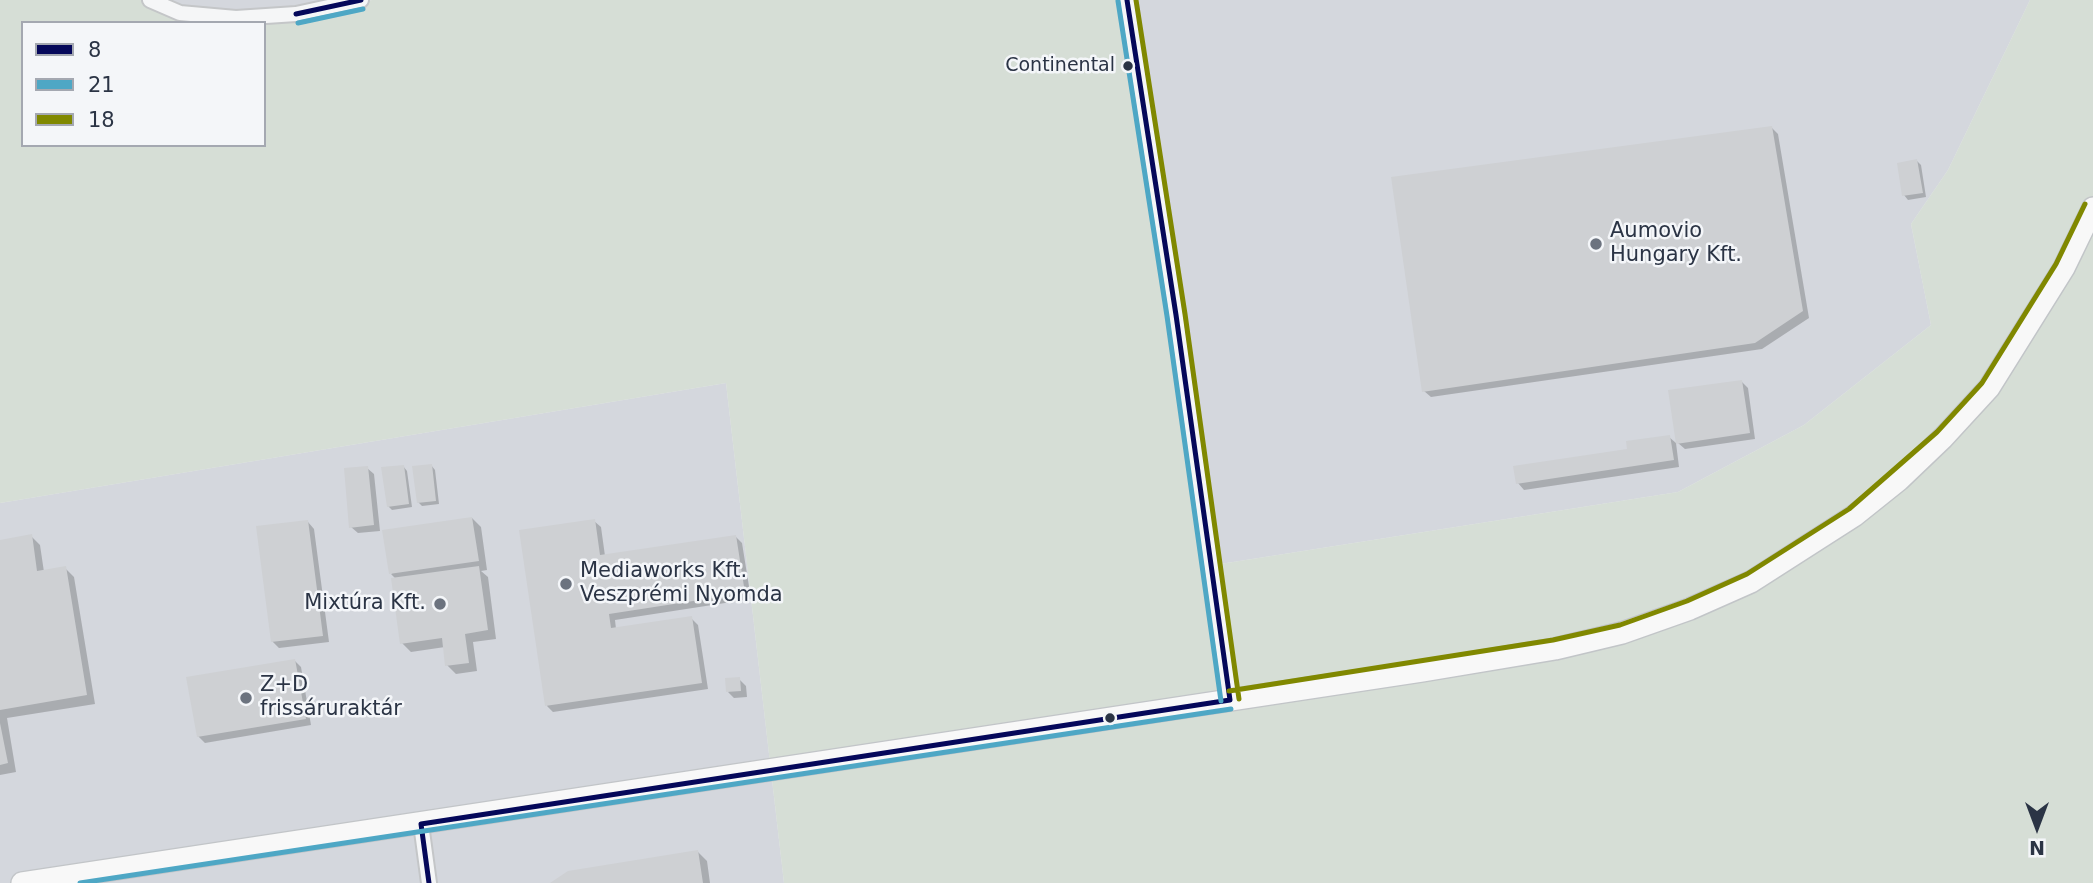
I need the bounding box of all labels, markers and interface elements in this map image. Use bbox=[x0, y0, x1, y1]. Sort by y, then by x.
legend bbox=[21, 21, 266, 147]
text: 8 bbox=[88, 38, 101, 62]
place label: Continental bbox=[1005, 55, 1115, 77]
marker: Continental bbox=[1121, 59, 1135, 73]
text: 21 bbox=[88, 73, 115, 97]
text: 18 bbox=[88, 108, 115, 132]
place label: Aumovio Hungary Kft. bbox=[1610, 219, 1742, 269]
marker: Aumovio Hungary Kft. bbox=[1588, 236, 1604, 252]
place label: Mediaworks Kft. Veszprémi Nyomda bbox=[580, 559, 783, 609]
marker: Mediaworks Kft. Veszprémi Nyomda bbox=[558, 576, 574, 592]
place label: Mixtúra Kft. bbox=[304, 591, 426, 617]
marker: Mixtúra Kft. bbox=[432, 596, 448, 612]
place label: Z+D frissáruraktár bbox=[260, 673, 402, 723]
marker: Z+D frissáruraktár bbox=[238, 690, 254, 706]
unlabelled marker bbox=[1103, 711, 1117, 725]
north arrow bbox=[2002, 792, 2072, 862]
text: N bbox=[2029, 837, 2045, 859]

